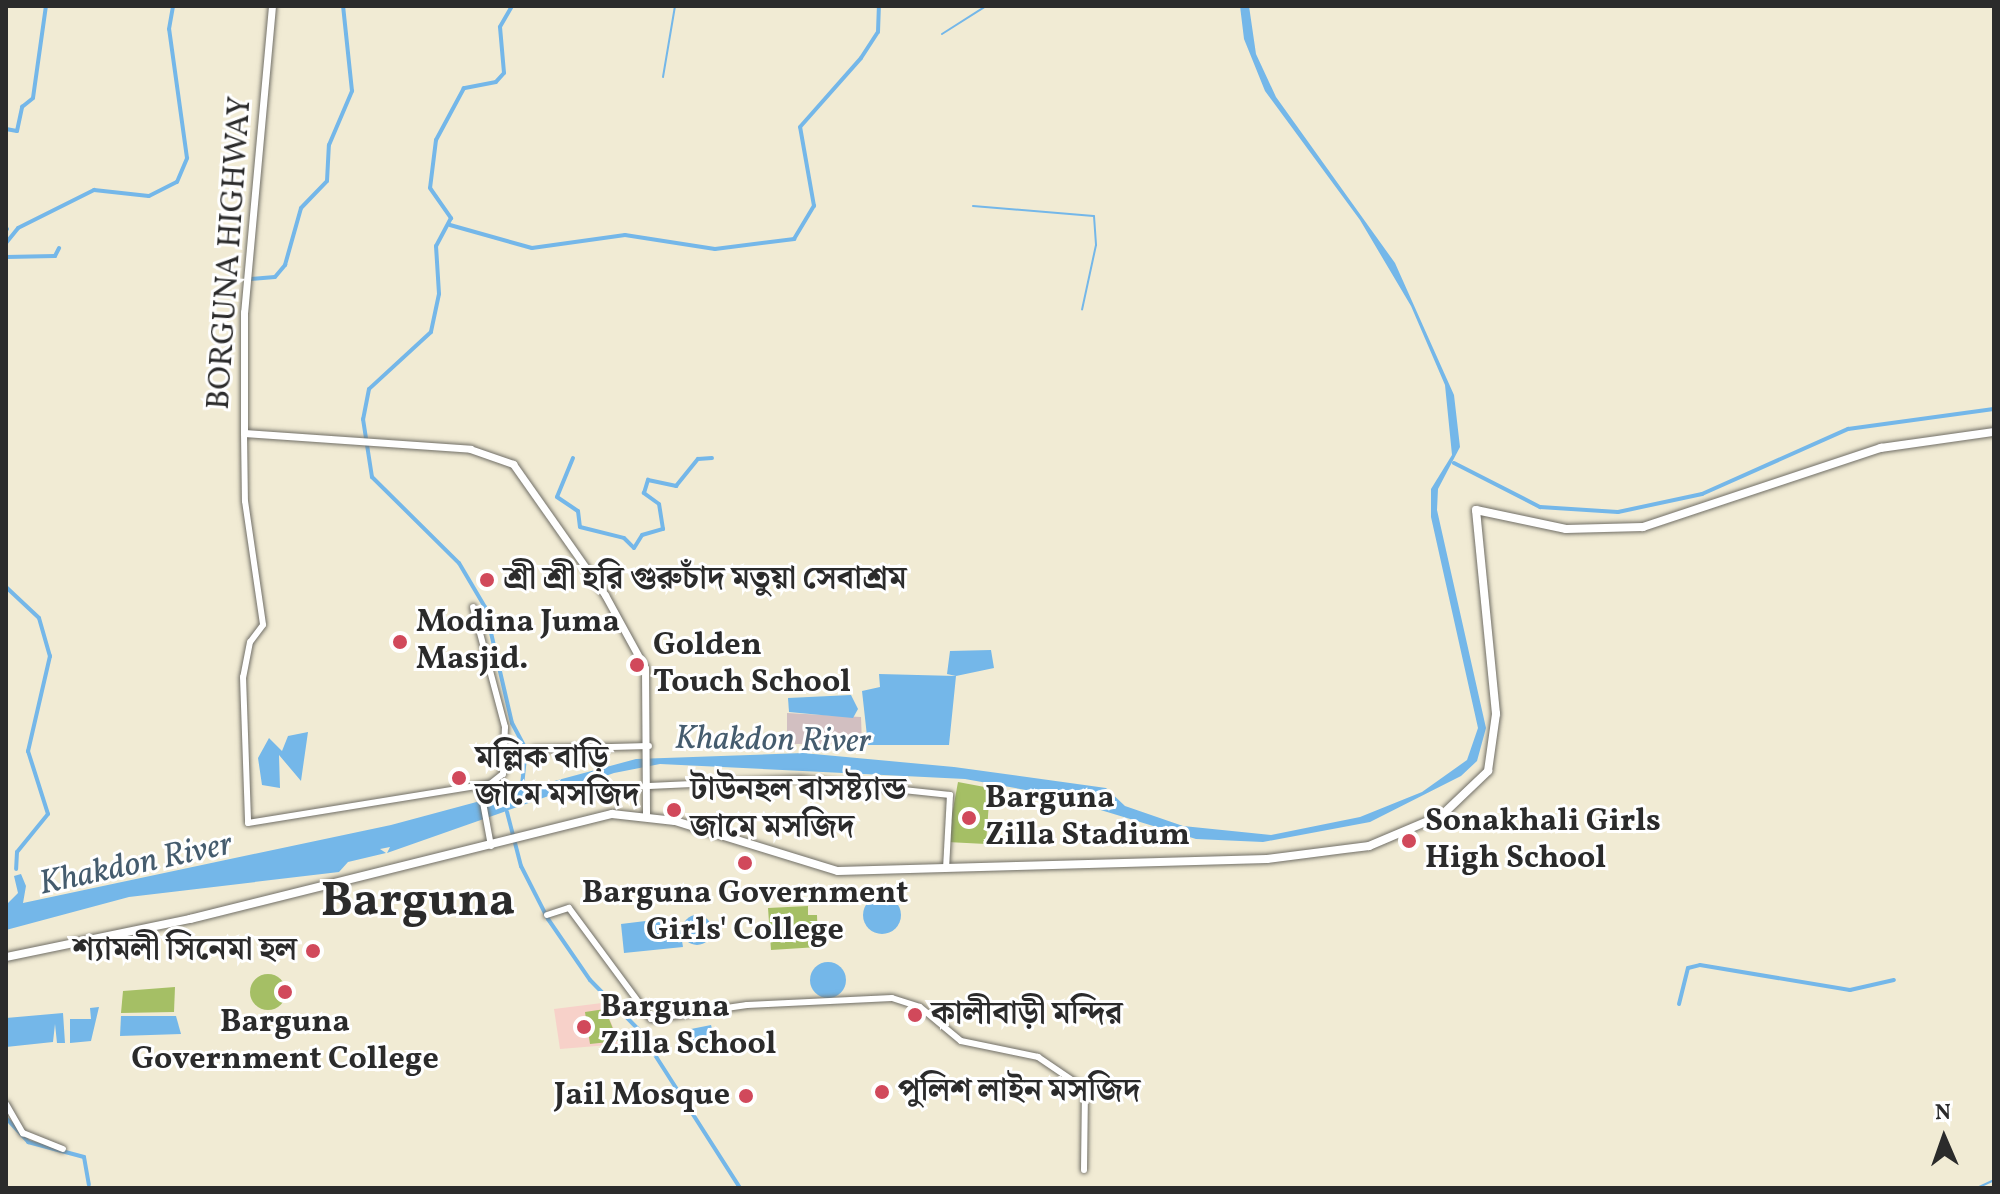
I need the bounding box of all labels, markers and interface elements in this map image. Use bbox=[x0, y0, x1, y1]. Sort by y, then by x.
street label: BORGUNA HIGHWAY bbox=[201, 95, 261, 411]
place label: শ্রী শ্রী হরি গুরুচাঁদ মতুয়া সেবাশ্রম bbox=[503, 561, 907, 599]
marker: শ্রী শ্রী হরি গুরুচাঁদ মতুয়া সেবাশ্রম bbox=[478, 571, 496, 589]
place label: Modina Juma Masjid. bbox=[416, 605, 620, 680]
place label: Golden Touch School bbox=[653, 628, 851, 703]
marker: Modina Juma Masjid. bbox=[391, 633, 409, 651]
marker: Golden Touch School bbox=[628, 656, 646, 674]
water label: Khakdon River bbox=[674, 719, 872, 763]
place label: মল্লিক বাড়ি জামে মসজিদ bbox=[475, 741, 639, 816]
marker: মল্লিক বাড়ি জামে মসজিদ bbox=[450, 769, 468, 787]
place label: টাউনহল বাসষ্ট্যান্ড জামে মসজিদ bbox=[690, 773, 906, 848]
place label: Barguna Zilla Stadium bbox=[985, 781, 1190, 856]
marker: টাউনহল বাসষ্ট্যান্ড জামে মসজিদ bbox=[665, 801, 683, 819]
place label: Sonakhali Girls High School bbox=[1425, 804, 1661, 879]
marker: Barguna Zilla Stadium bbox=[960, 809, 978, 827]
water label: Khakdon River bbox=[36, 825, 236, 905]
marker: Sonakhali Girls High School bbox=[1400, 832, 1418, 850]
marker: Barguna Government Girls' College bbox=[736, 854, 754, 872]
district label: Barguna bbox=[321, 874, 515, 932]
place label: Barguna Government Girls' College bbox=[582, 876, 908, 951]
place label: শ্যামলী সিনেমা হল bbox=[73, 932, 297, 970]
marker: শ্যামলী সিনেমা হল bbox=[304, 942, 322, 960]
marker: Barguna Government College bbox=[276, 983, 294, 1001]
place label: Barguna Zilla School bbox=[600, 990, 776, 1065]
place label: কালীবাড়ী মন্দির bbox=[931, 996, 1123, 1034]
place label: Barguna Government College bbox=[131, 1005, 439, 1080]
marker: কালীবাড়ী মন্দির bbox=[906, 1006, 924, 1024]
marker: Barguna Zilla School bbox=[575, 1018, 593, 1036]
place label: পুলিশ লাইন মসজিদ bbox=[898, 1073, 1140, 1111]
place label: Jail Mosque bbox=[554, 1077, 730, 1115]
marker: পুলিশ লাইন মসজিদ bbox=[873, 1083, 891, 1101]
marker: Jail Mosque bbox=[737, 1087, 755, 1105]
north arrow bbox=[1904, 1098, 1984, 1178]
text: N bbox=[1935, 1098, 1952, 1129]

